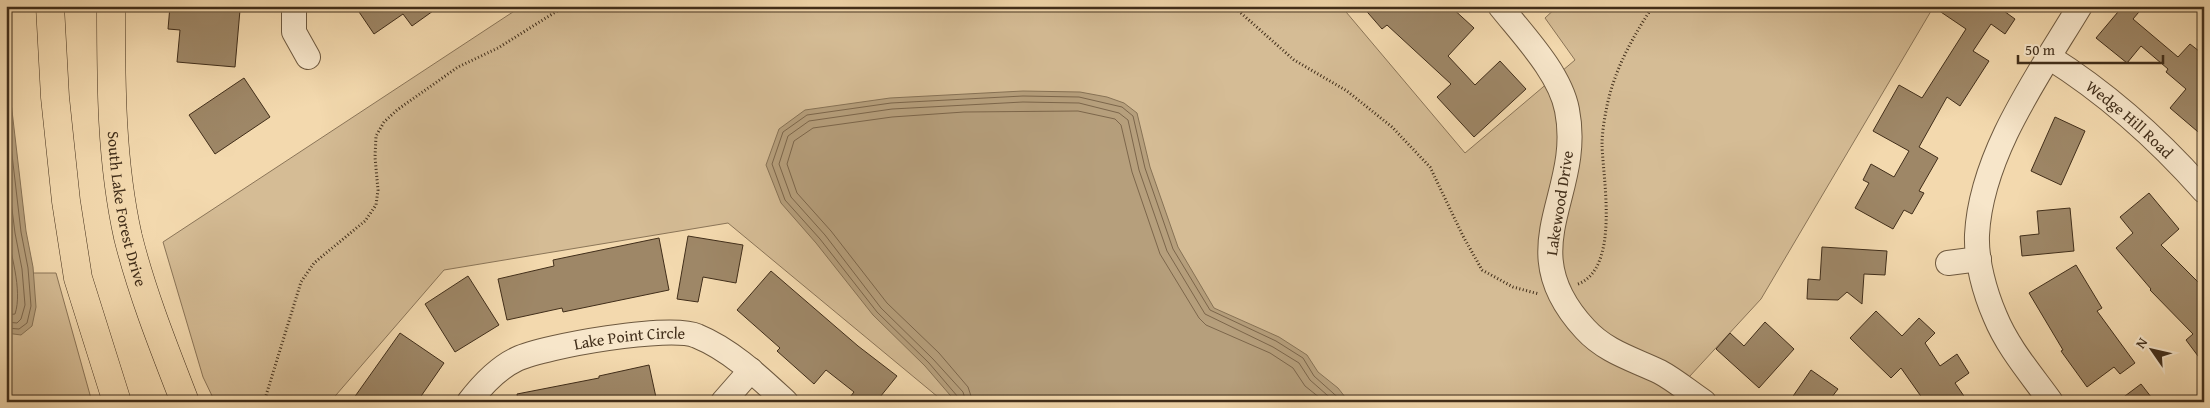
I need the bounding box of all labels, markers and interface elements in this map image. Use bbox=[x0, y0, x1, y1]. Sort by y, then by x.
scale bar bbox=[2018, 32, 2162, 64]
text: 50 m bbox=[2025, 39, 2056, 60]
street label: Wedge Hill Road bbox=[2081, 74, 2179, 164]
street label: South Lake Forest Drive bbox=[102, 130, 153, 289]
street label: Lakewood Drive bbox=[1539, 149, 1579, 257]
street label: Lake Point Circle bbox=[572, 321, 686, 356]
north arrow bbox=[2128, 326, 2178, 376]
text: N bbox=[2130, 333, 2152, 352]

